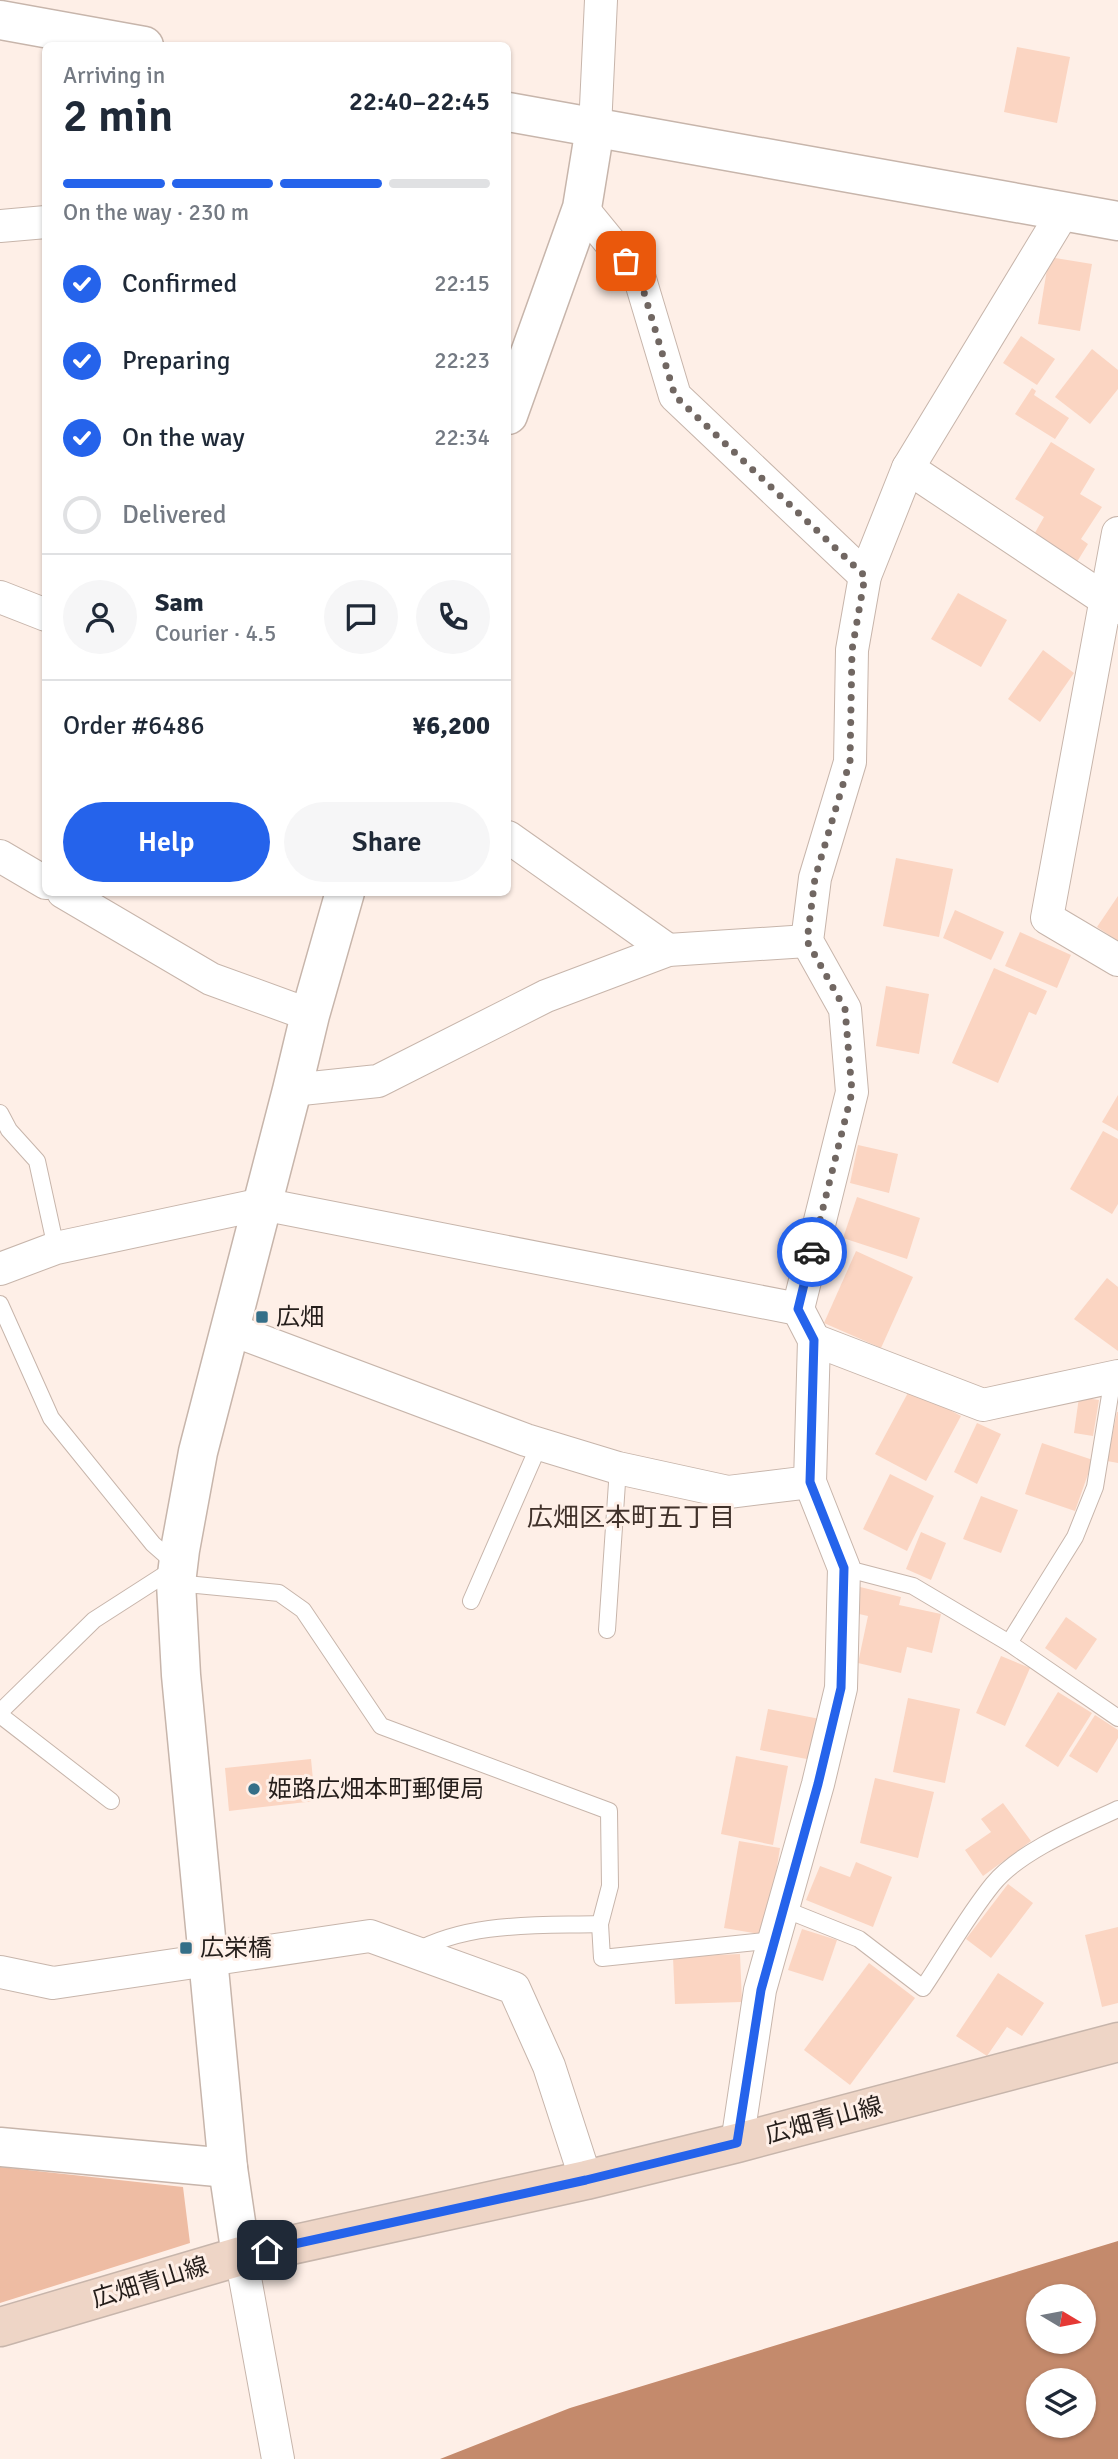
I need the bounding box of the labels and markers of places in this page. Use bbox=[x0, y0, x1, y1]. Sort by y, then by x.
pin bbox=[596, 231, 656, 291]
place label: 広畑 bbox=[276, 1302, 324, 1332]
marker: 広畑 bbox=[254, 1309, 270, 1325]
place label: 姫路広畑本町郵便局 bbox=[268, 1774, 484, 1804]
marker: 姫路広畑本町郵便局 bbox=[246, 1781, 262, 1797]
place label: 広栄橋 bbox=[200, 1933, 272, 1963]
marker: 広栄橋 bbox=[178, 1940, 194, 1956]
pin bbox=[237, 2220, 297, 2280]

